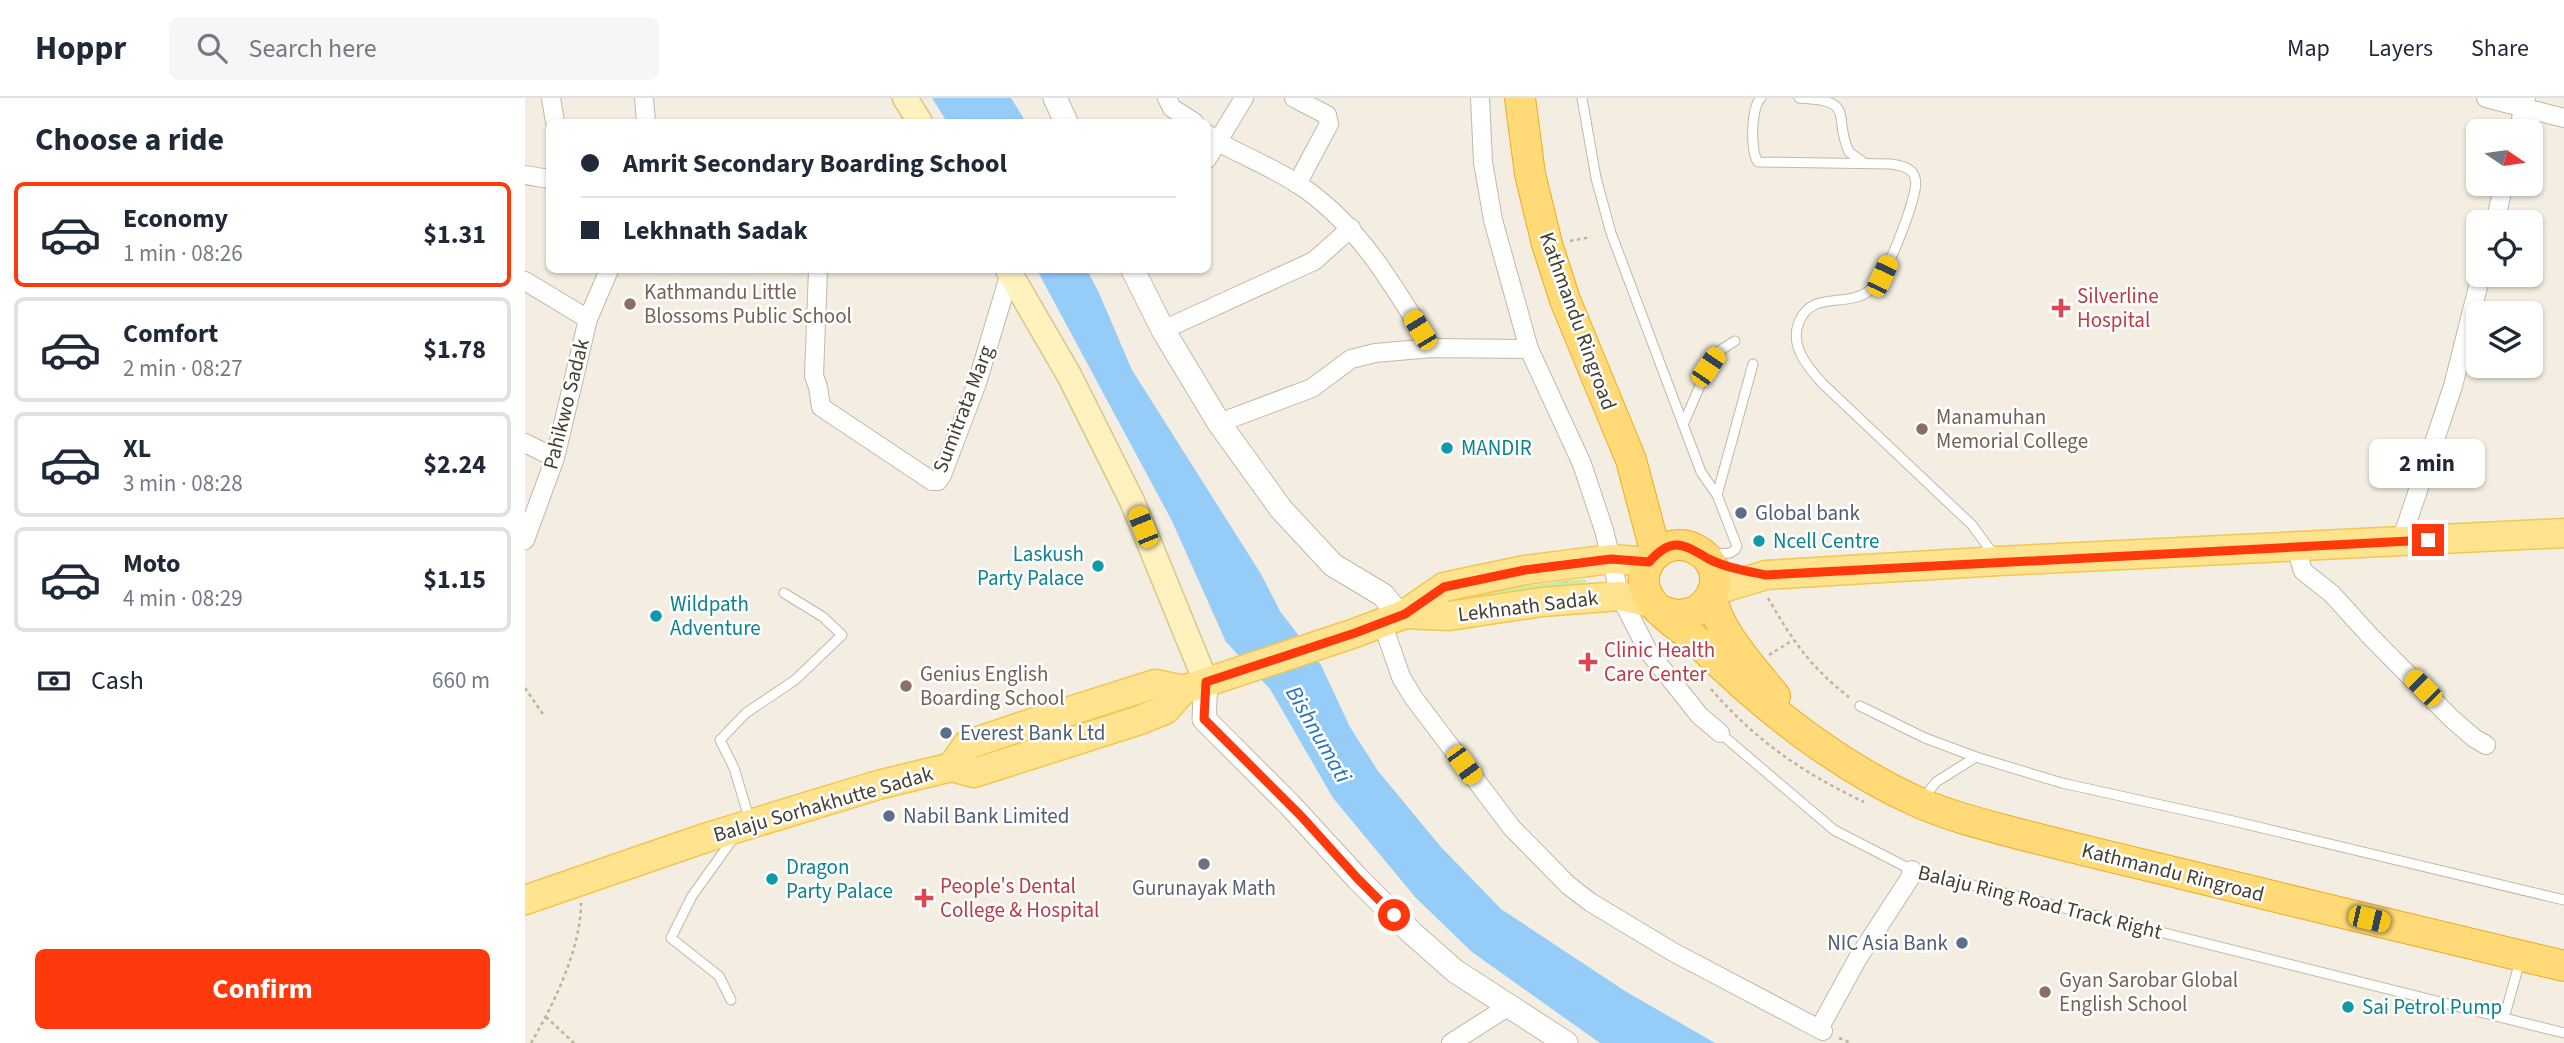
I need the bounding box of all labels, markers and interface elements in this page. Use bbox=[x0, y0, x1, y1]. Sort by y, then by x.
search box bbox=[169, 17, 659, 80]
text: Hoppr bbox=[35, 25, 127, 72]
icon: search bbox=[193, 29, 231, 67]
text: Search here bbox=[249, 30, 377, 67]
text: Map bbox=[2287, 31, 2330, 66]
text: Layers bbox=[2368, 31, 2433, 66]
text: Share bbox=[2471, 31, 2529, 66]
text: Choose a ride bbox=[35, 117, 224, 163]
north arrow bbox=[2466, 119, 2543, 196]
map controls bbox=[2466, 119, 2543, 378]
text: Amrit Secondary Boarding School bbox=[623, 145, 1007, 182]
text: Economy bbox=[123, 200, 228, 237]
icon: car bbox=[39, 203, 102, 266]
button: locate bbox=[2466, 210, 2543, 287]
text: Lekhnath Sadak bbox=[623, 212, 808, 249]
text: $1.31 bbox=[423, 216, 486, 253]
street label: Kathmandu Ringroad bbox=[1532, 228, 1624, 414]
text: 1 min · 08:26 bbox=[123, 237, 243, 270]
car bbox=[1864, 253, 1901, 299]
place label: Kathmandu Little Blossoms Public School bbox=[644, 277, 852, 331]
place label: Silverline Hospital bbox=[2077, 281, 2159, 335]
marker: Kathmandu Little Blossoms Public School bbox=[622, 296, 638, 312]
marker: Silverline Hospital bbox=[2051, 298, 2071, 318]
button: layers bbox=[2466, 301, 2543, 378]
car bbox=[1401, 307, 1440, 353]
text: Comfort bbox=[123, 315, 218, 352]
icon: car bbox=[39, 318, 102, 381]
text: $1.78 bbox=[423, 331, 486, 368]
street label: Pahikwo Sadak bbox=[535, 335, 597, 472]
street label: Sumitrata Marg bbox=[925, 341, 1001, 477]
car bbox=[1688, 344, 1729, 390]
text: 2 min · 08:27 bbox=[123, 352, 243, 385]
place label: Manamuhan Memorial College bbox=[1936, 402, 2088, 456]
marker: Manamuhan Memorial College bbox=[1914, 421, 1930, 437]
text: XL bbox=[123, 430, 151, 467]
icon: car bbox=[39, 433, 102, 496]
place label: MANDIR bbox=[1461, 433, 1532, 463]
callout: 2 min bbox=[2370, 438, 2486, 488]
marker: MANDIR bbox=[1439, 440, 1455, 456]
text: $2.24 bbox=[423, 446, 486, 483]
text: 2 min bbox=[2399, 447, 2455, 480]
text: 3 min · 08:28 bbox=[123, 467, 243, 500]
place label: Global bank bbox=[1755, 498, 1861, 528]
car bbox=[1126, 504, 1161, 550]
marker: Global bank bbox=[1733, 505, 1749, 521]
route end bbox=[2412, 524, 2444, 556]
place label: Ncell Centre bbox=[1773, 526, 1880, 556]
marker: Ncell Centre bbox=[1751, 533, 1767, 549]
place label: Laskush Party Palace bbox=[977, 539, 1084, 593]
text: Moto bbox=[123, 545, 180, 582]
icon: car bbox=[39, 548, 102, 611]
marker: Laskush Party Palace bbox=[1090, 558, 1106, 574]
text: $1.15 bbox=[423, 561, 486, 598]
text: 4 min · 08:29 bbox=[123, 582, 243, 615]
street label: Lekhnath Sadak bbox=[1456, 582, 1600, 629]
place label: Wildpath Adventure bbox=[670, 589, 761, 643]
marker: Wildpath Adventure bbox=[648, 608, 664, 624]
place label: Clinic Health Care Center bbox=[1604, 635, 1715, 689]
marker: Clinic Health Care Center bbox=[1578, 652, 1598, 672]
place label: Genius English Boarding School bbox=[920, 659, 1065, 713]
icon: cash bbox=[35, 662, 73, 700]
text: Cash bbox=[91, 662, 144, 699]
text: 660 m bbox=[432, 664, 490, 697]
car bbox=[2401, 666, 2446, 710]
marker: Genius English Boarding School bbox=[898, 678, 914, 694]
water label: Bishnumati bbox=[1277, 679, 1360, 790]
place label: Everest Bank Ltd bbox=[960, 718, 1105, 748]
marker: Everest Bank Ltd bbox=[938, 725, 954, 741]
car bbox=[1444, 742, 1485, 788]
street label: Balaju Sorhakhutte Sadak bbox=[710, 758, 937, 850]
place label: Nabil Bank Limited bbox=[903, 801, 1069, 831]
marker: Nabil Bank Limited bbox=[881, 808, 897, 824]
street label: Kathmandu Ringroad bbox=[2078, 835, 2268, 909]
place label: Dragon Party Palace bbox=[786, 852, 893, 906]
marker: Gurunayak Math bbox=[1196, 856, 1212, 872]
street label: Balaju Ring Road Track Right bbox=[1915, 857, 2165, 947]
marker: Dragon Party Palace bbox=[764, 871, 780, 887]
place label: People's Dental College & Hospital bbox=[940, 871, 1099, 925]
place label: Gurunayak Math bbox=[1132, 873, 1276, 903]
marker: People's Dental College & Hospital bbox=[914, 888, 934, 908]
route start bbox=[1378, 899, 1410, 931]
car bbox=[2347, 904, 2392, 934]
place label: NIC Asia Bank bbox=[1827, 928, 1949, 958]
marker: NIC Asia Bank bbox=[1954, 935, 1970, 951]
button: Confirm bbox=[35, 949, 490, 1029]
place label: Gyan Sarobar Global English School bbox=[2059, 965, 2238, 1019]
marker: Gyan Sarobar Global English School bbox=[2037, 984, 2053, 1000]
place label: Sai Petrol Pump bbox=[2362, 992, 2502, 1022]
marker: Sai Petrol Pump bbox=[2340, 999, 2356, 1015]

